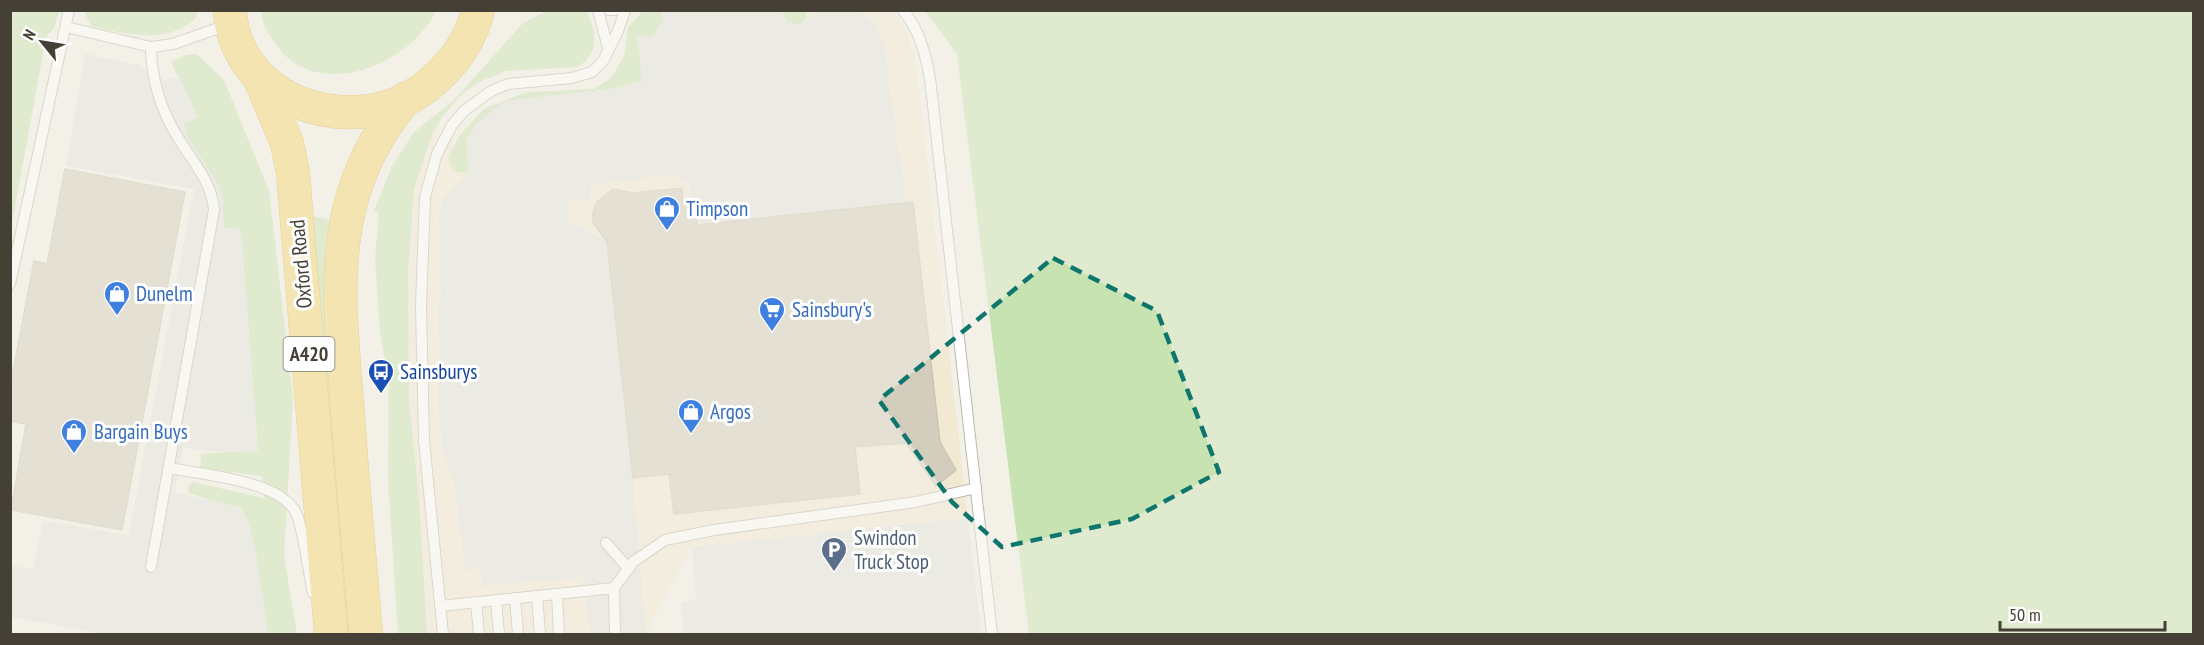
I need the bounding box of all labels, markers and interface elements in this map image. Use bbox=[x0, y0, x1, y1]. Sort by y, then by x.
north arrow bbox=[12, 12, 72, 72]
text: N bbox=[18, 26, 40, 43]
shop icon: Timpson bbox=[652, 194, 682, 232]
place label: Timpson bbox=[686, 195, 748, 222]
street label: Oxford Road bbox=[283, 218, 318, 310]
shop icon: Dunelm bbox=[102, 279, 132, 317]
place label: Dunelm bbox=[136, 280, 193, 307]
supermarket icon: Sainsbury's bbox=[757, 295, 787, 333]
place label: Sainsbury's bbox=[792, 296, 872, 323]
road number: A420 bbox=[284, 337, 334, 371]
bus stop icon: Sainsburys bbox=[366, 357, 396, 395]
place label: Sainsburys bbox=[400, 358, 477, 385]
shop icon: Argos bbox=[676, 397, 706, 435]
place label: Argos bbox=[710, 398, 751, 425]
shop icon: Bargain Buys bbox=[59, 417, 89, 455]
place label: Bargain Buys bbox=[94, 418, 188, 445]
place label: Swindon Truck Stop bbox=[854, 524, 929, 575]
parking icon: Swindon Truck Stop bbox=[819, 535, 849, 573]
scale bar bbox=[2000, 594, 2165, 632]
text: 50 m bbox=[2009, 603, 2041, 626]

